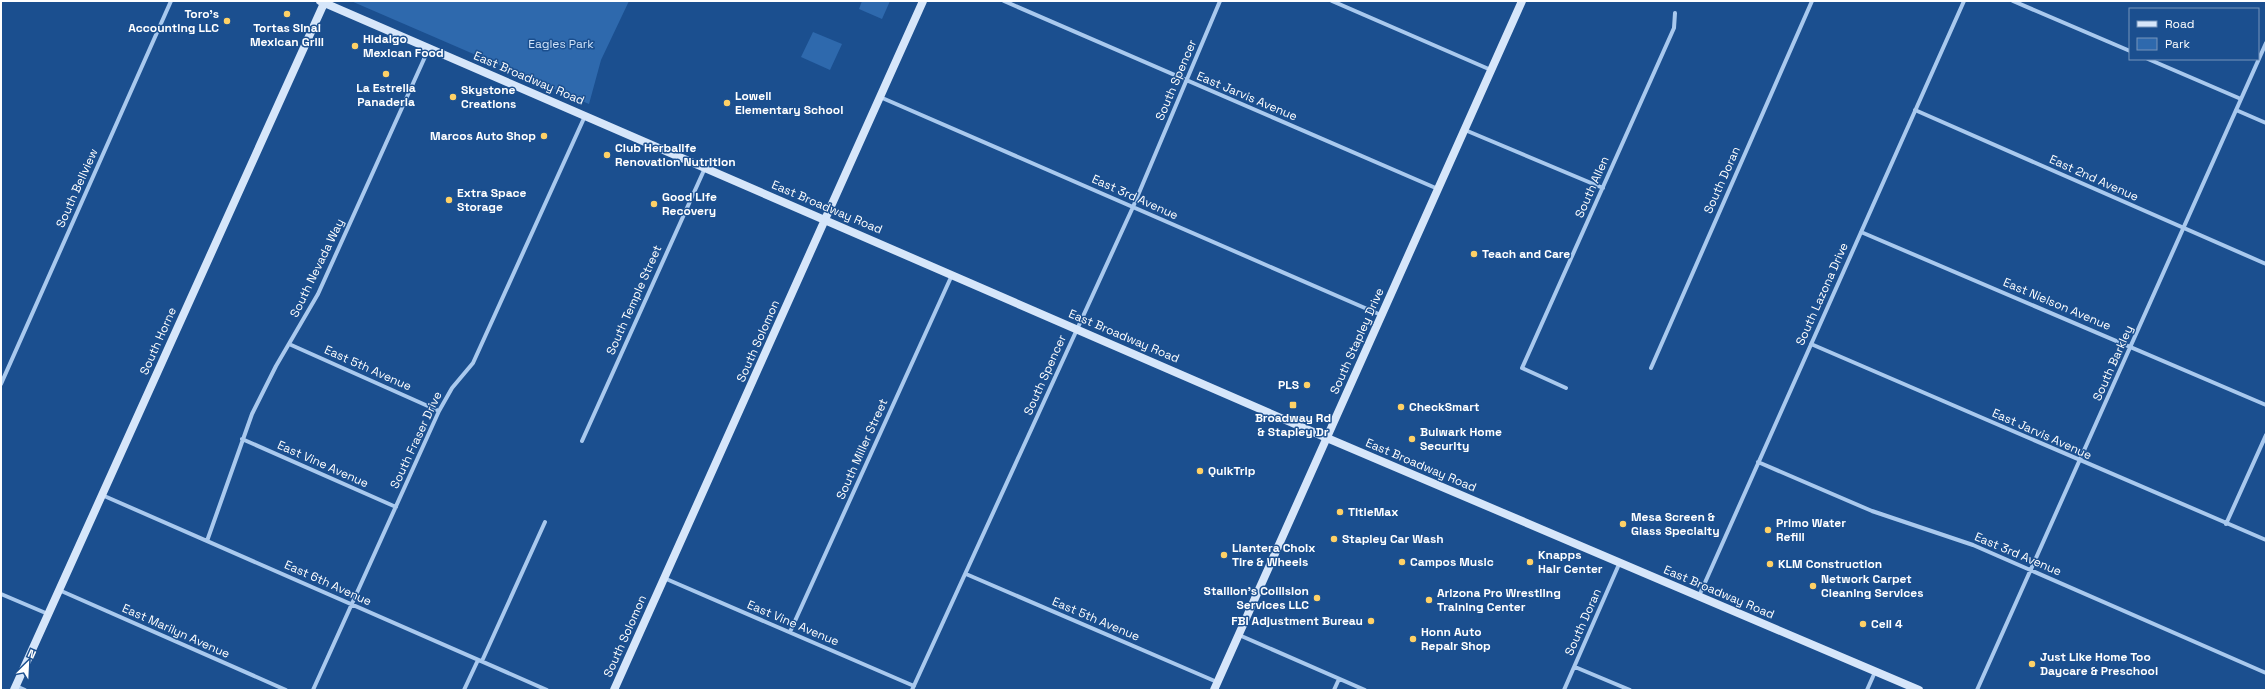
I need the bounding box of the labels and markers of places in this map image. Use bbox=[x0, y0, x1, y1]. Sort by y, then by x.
place label: Toro's Accounting LLC bbox=[128, 6, 219, 36]
marker: Tortas Sinai Mexican Grill bbox=[282, 9, 292, 19]
marker: Toro's Accounting LLC bbox=[222, 16, 232, 26]
place label: Tortas Sinai Mexican Grill bbox=[250, 20, 324, 50]
place label: Hidalgo Mexican Food bbox=[363, 31, 444, 61]
marker: Hidalgo Mexican Food bbox=[350, 41, 360, 51]
marker: La Estrella Panaderia bbox=[381, 69, 391, 79]
place label: La Estrella Panaderia bbox=[356, 80, 416, 110]
place label: Skystone Creations bbox=[461, 82, 516, 112]
place label: Lowell Elementary School bbox=[735, 88, 843, 118]
marker: Skystone Creations bbox=[448, 92, 458, 102]
marker: Lowell Elementary School bbox=[722, 98, 732, 108]
place label: Marcos Auto Shop bbox=[430, 128, 536, 144]
marker: Marcos Auto Shop bbox=[539, 131, 549, 141]
place label: Club Herbalife Renovation Nutrition bbox=[615, 140, 736, 170]
marker: Club Herbalife Renovation Nutrition bbox=[602, 150, 612, 160]
place label: Extra Space Storage bbox=[457, 185, 527, 215]
place label: Good Life Recovery bbox=[662, 189, 717, 219]
marker: Extra Space Storage bbox=[444, 195, 454, 205]
marker: Good Life Recovery bbox=[649, 199, 659, 209]
place label: Teach and Care bbox=[1482, 246, 1570, 262]
marker: Teach and Care bbox=[1469, 249, 1479, 259]
place label: PLS bbox=[1278, 377, 1299, 393]
marker: PLS bbox=[1302, 380, 1312, 390]
place label: CheckSmart bbox=[1409, 399, 1480, 415]
marker: Broadway Rd & Stapley Dr bbox=[1288, 400, 1298, 410]
marker: CheckSmart bbox=[1396, 402, 1406, 412]
place label: Broadway Rd & Stapley Dr bbox=[1255, 410, 1331, 440]
place label: Bulwark Home Security bbox=[1420, 424, 1502, 454]
marker: Bulwark Home Security bbox=[1407, 434, 1417, 444]
place label: QuikTrip bbox=[1208, 463, 1256, 479]
marker: QuikTrip bbox=[1195, 466, 1205, 476]
place label: TitleMax bbox=[1348, 504, 1398, 520]
marker: TitleMax bbox=[1335, 507, 1345, 517]
place label: Mesa Screen & Glass Specialty bbox=[1631, 509, 1720, 539]
place label: Primo Water Refill bbox=[1776, 515, 1846, 545]
marker: Mesa Screen & Glass Specialty bbox=[1618, 519, 1628, 529]
marker: Primo Water Refill bbox=[1763, 525, 1773, 535]
place label: Stapley Car Wash bbox=[1342, 531, 1444, 547]
marker: Stapley Car Wash bbox=[1329, 534, 1339, 544]
place label: Llantera Choix Tire & Wheels bbox=[1232, 540, 1315, 570]
place label: Knapps Hair Center bbox=[1538, 547, 1603, 577]
marker: Llantera Choix Tire & Wheels bbox=[1219, 550, 1229, 560]
place label: Campos Music bbox=[1410, 554, 1494, 570]
place label: KLM Construction bbox=[1778, 556, 1882, 572]
marker: Campos Music bbox=[1397, 557, 1407, 567]
marker: Knapps Hair Center bbox=[1525, 557, 1535, 567]
marker: KLM Construction bbox=[1765, 559, 1775, 569]
place label: Network Carpet Cleaning Services bbox=[1821, 571, 1923, 601]
marker: Network Carpet Cleaning Services bbox=[1808, 581, 1818, 591]
place label: Stallion's Collision Services LLC bbox=[1204, 583, 1309, 613]
place label: Arizona Pro Wrestling Training Center bbox=[1437, 585, 1561, 615]
marker: Stallion's Collision Services LLC bbox=[1312, 593, 1322, 603]
marker: Arizona Pro Wrestling Training Center bbox=[1424, 595, 1434, 605]
place label: FBI Adjustment Bureau bbox=[1231, 613, 1363, 629]
marker: FBI Adjustment Bureau bbox=[1366, 616, 1376, 626]
place label: Cell 4 bbox=[1871, 616, 1903, 632]
marker: Cell 4 bbox=[1858, 619, 1868, 629]
place label: Honn Auto Repair Shop bbox=[1421, 624, 1491, 654]
marker: Honn Auto Repair Shop bbox=[1408, 634, 1418, 644]
place label: Just Like Home Too Daycare & Preschool bbox=[2040, 649, 2158, 679]
marker: Just Like Home Too Daycare & Preschool bbox=[2027, 659, 2037, 669]

